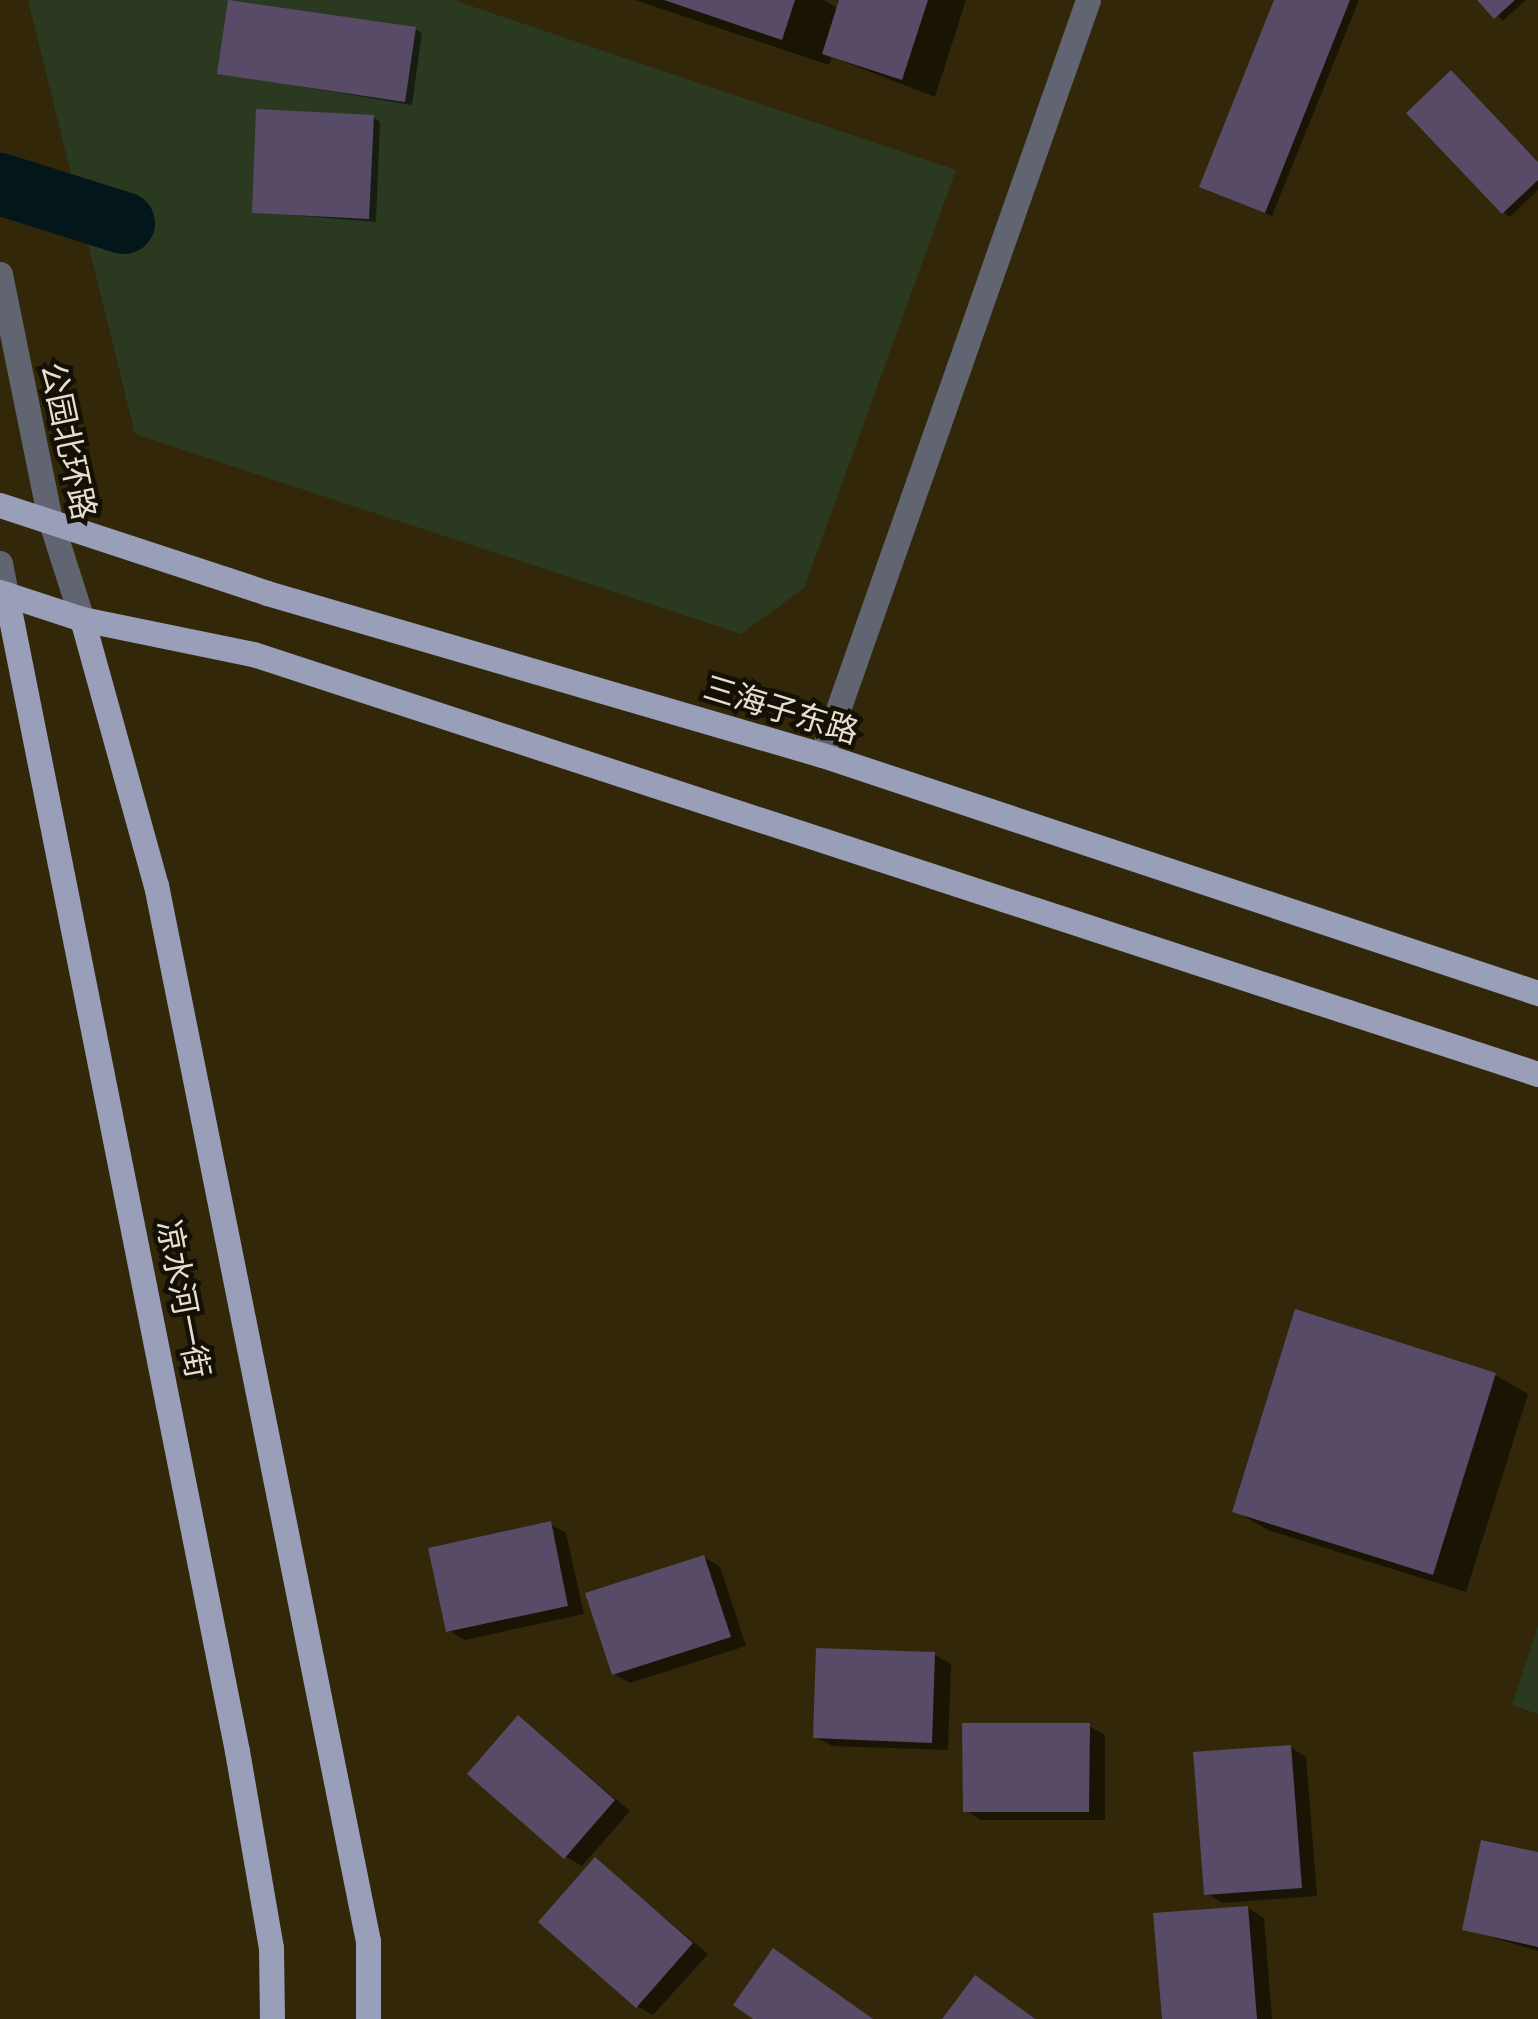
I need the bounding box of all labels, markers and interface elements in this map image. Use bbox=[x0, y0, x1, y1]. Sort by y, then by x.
street label: 公园北环路 bbox=[33, 359, 103, 523]
street label: 三海子东路 bbox=[699, 668, 863, 752]
street label: 凉水河一街 bbox=[149, 1217, 217, 1381]

